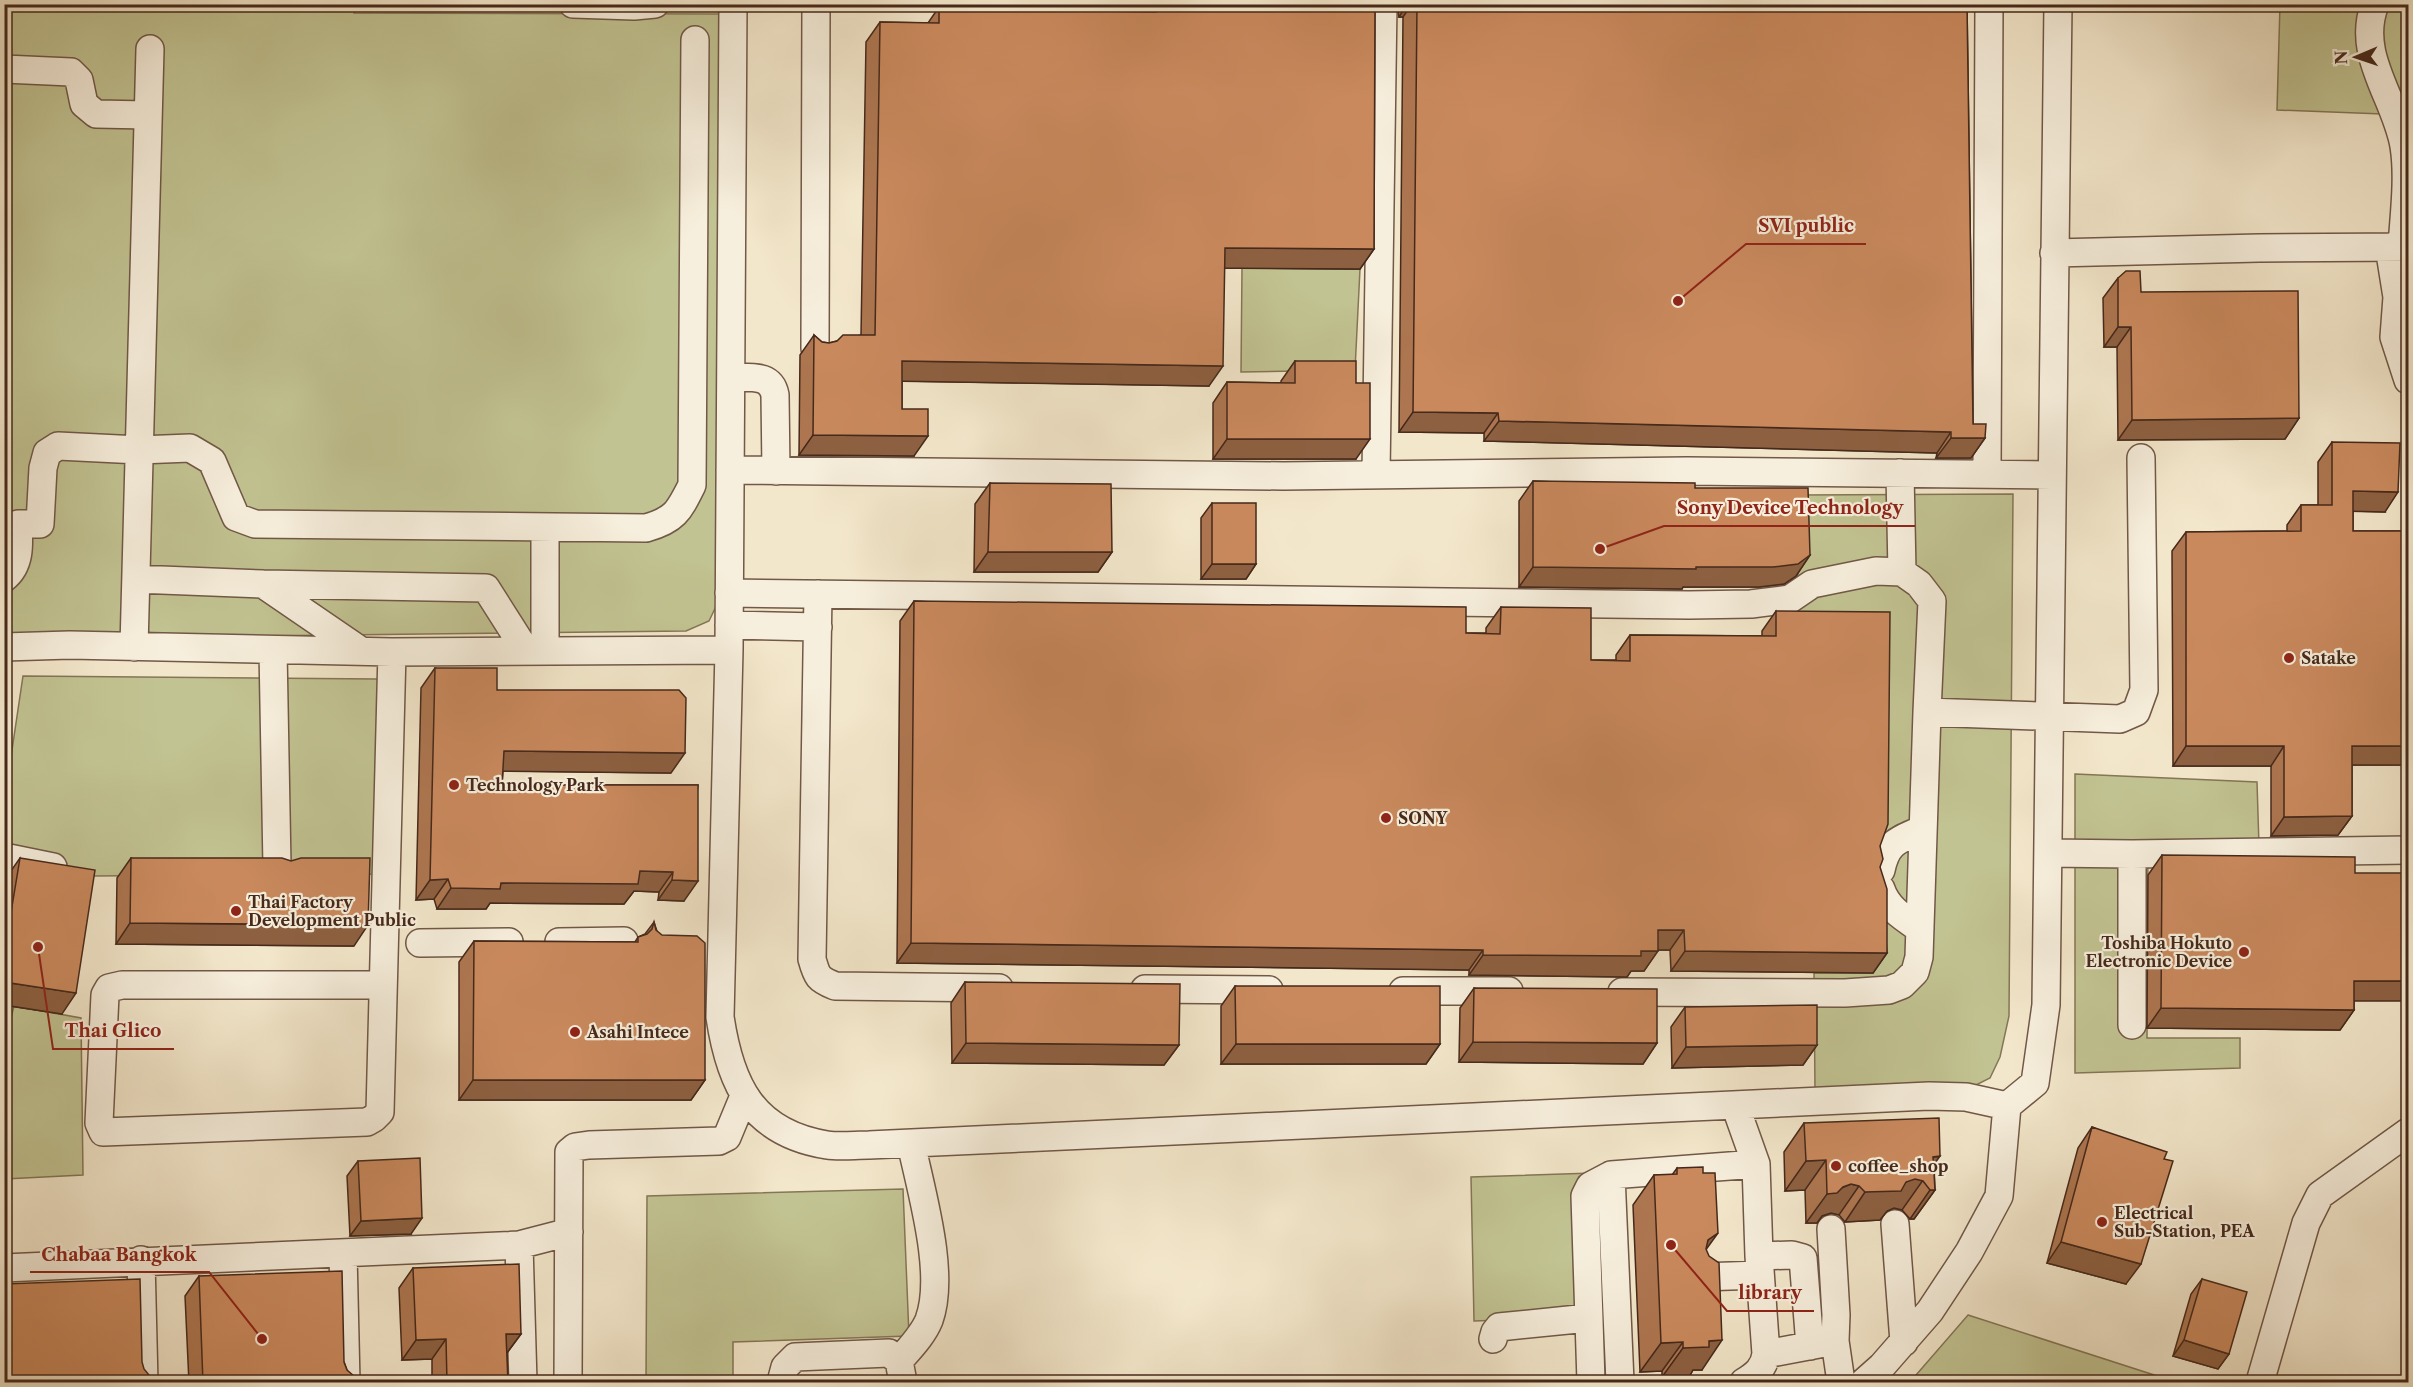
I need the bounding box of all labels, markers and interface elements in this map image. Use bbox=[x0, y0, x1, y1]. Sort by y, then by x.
north arrow bbox=[2326, 27, 2386, 87]
text: N bbox=[2331, 50, 2351, 65]
callout: SVI public bbox=[1746, 208, 1866, 244]
text: SVI public bbox=[1758, 215, 1854, 237]
callout: Sony Device Technology bbox=[1664, 490, 1915, 526]
text: Sony Device Technology bbox=[1677, 497, 1904, 519]
place label: Satake bbox=[2301, 648, 2356, 668]
marker: Satake bbox=[2282, 651, 2296, 665]
place label: Technology Park bbox=[466, 775, 605, 795]
marker: Technology Park bbox=[447, 778, 461, 792]
place label: SONY bbox=[1398, 808, 1449, 828]
marker: SONY bbox=[1379, 811, 1393, 825]
place label: Thai Factory Development Public bbox=[248, 892, 416, 930]
marker: Thai Factory Development Public bbox=[229, 904, 243, 918]
place label: Toshiba Hokuto Electronic Device bbox=[2086, 933, 2232, 971]
marker: Toshiba Hokuto Electronic Device bbox=[2237, 945, 2251, 959]
callout: Thai Glico bbox=[53, 1013, 174, 1049]
text: Thai Glico bbox=[65, 1020, 161, 1042]
place label: Asahi Intece bbox=[586, 1022, 689, 1042]
marker: Asahi Intece bbox=[568, 1025, 582, 1039]
place label: coffee_shop bbox=[1848, 1156, 1949, 1176]
marker: coffee_shop bbox=[1829, 1159, 1843, 1173]
place label: Electrical Sub-Station, PEA bbox=[2114, 1203, 2255, 1241]
marker: Electrical Sub-Station, PEA bbox=[2095, 1215, 2109, 1229]
callout: Chabaa Bangkok bbox=[30, 1236, 209, 1272]
text: Chabaa Bangkok bbox=[41, 1244, 198, 1266]
callout: library bbox=[1727, 1275, 1814, 1311]
text: library bbox=[1738, 1282, 1803, 1304]

